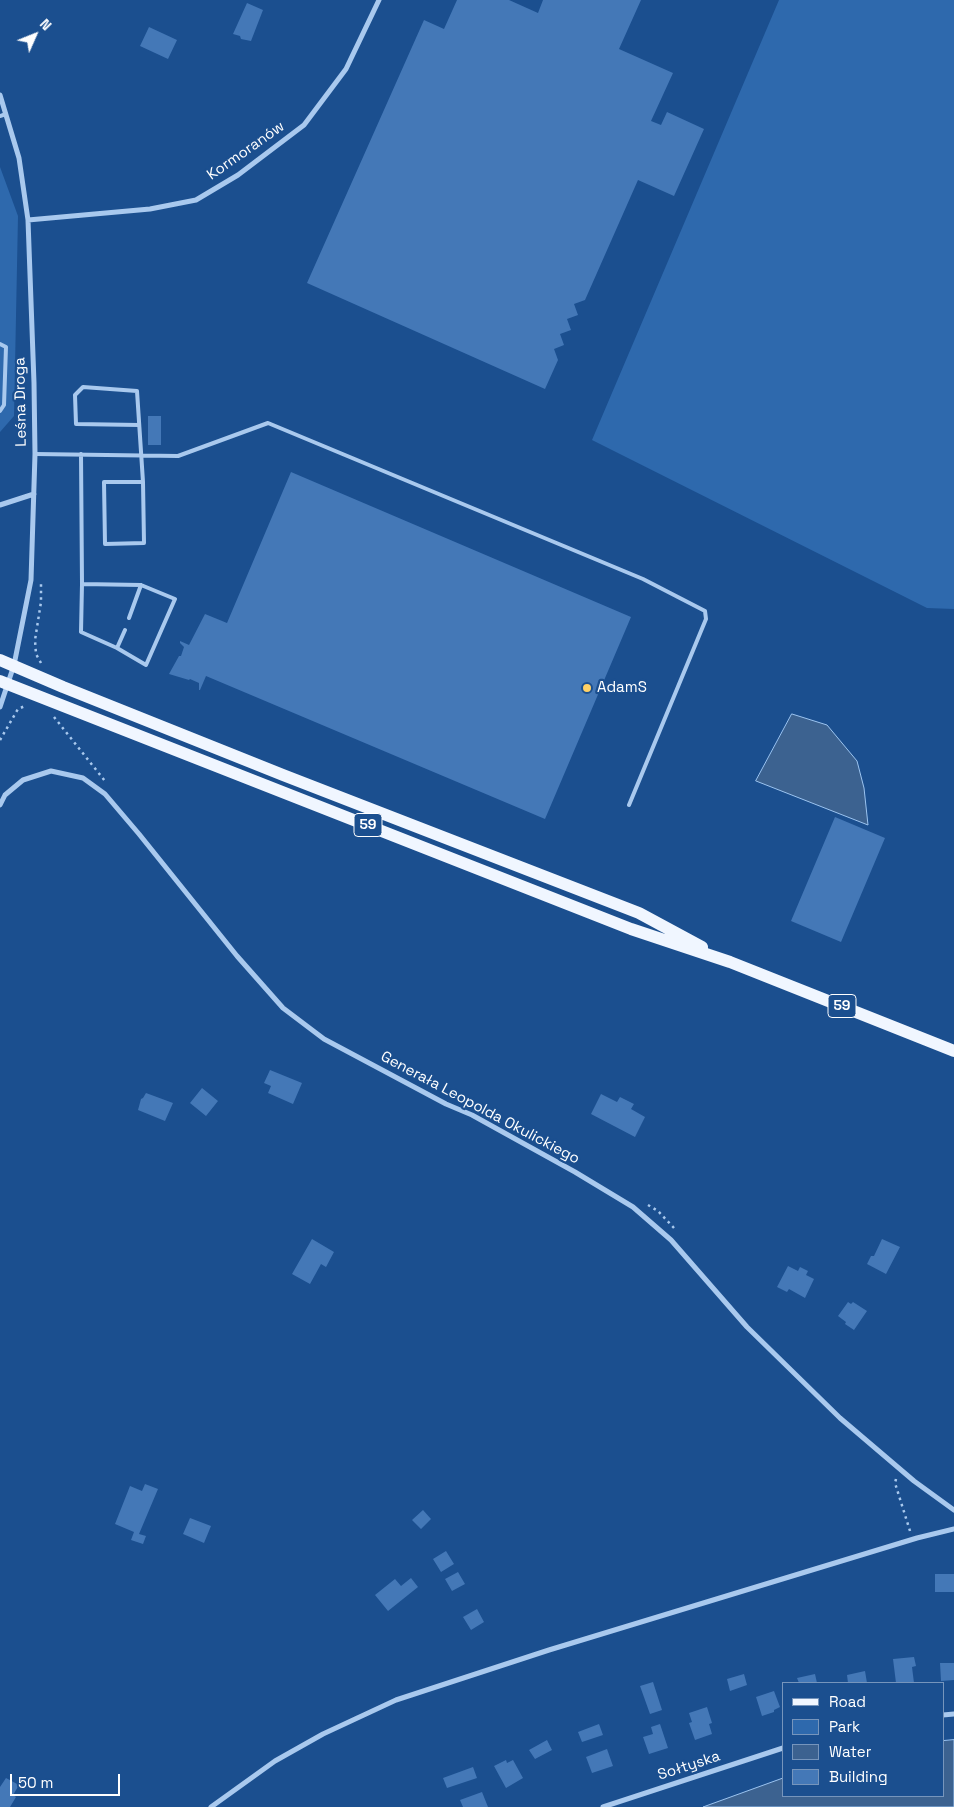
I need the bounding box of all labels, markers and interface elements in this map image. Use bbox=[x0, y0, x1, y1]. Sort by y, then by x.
north arrow bbox=[10, 10, 60, 60]
text: N bbox=[36, 15, 56, 34]
street label: Kormoranów bbox=[204, 118, 288, 184]
street label: Leśna Droga bbox=[11, 357, 31, 447]
place label: AdamS bbox=[597, 679, 647, 697]
marker: AdamS bbox=[581, 682, 593, 694]
road number: 59 bbox=[354, 814, 382, 836]
road number: 59 bbox=[828, 994, 856, 1018]
street label: Generała Leopolda Okulickiego bbox=[377, 1048, 583, 1168]
legend bbox=[782, 1682, 944, 1797]
text: Road bbox=[829, 1692, 866, 1711]
text: Park bbox=[829, 1717, 860, 1736]
text: Water bbox=[829, 1742, 871, 1761]
street label: Sołtyska bbox=[656, 1747, 722, 1785]
scale bar bbox=[12, 1764, 122, 1796]
text: Building bbox=[829, 1767, 888, 1786]
text: 50 m bbox=[18, 1773, 53, 1792]

